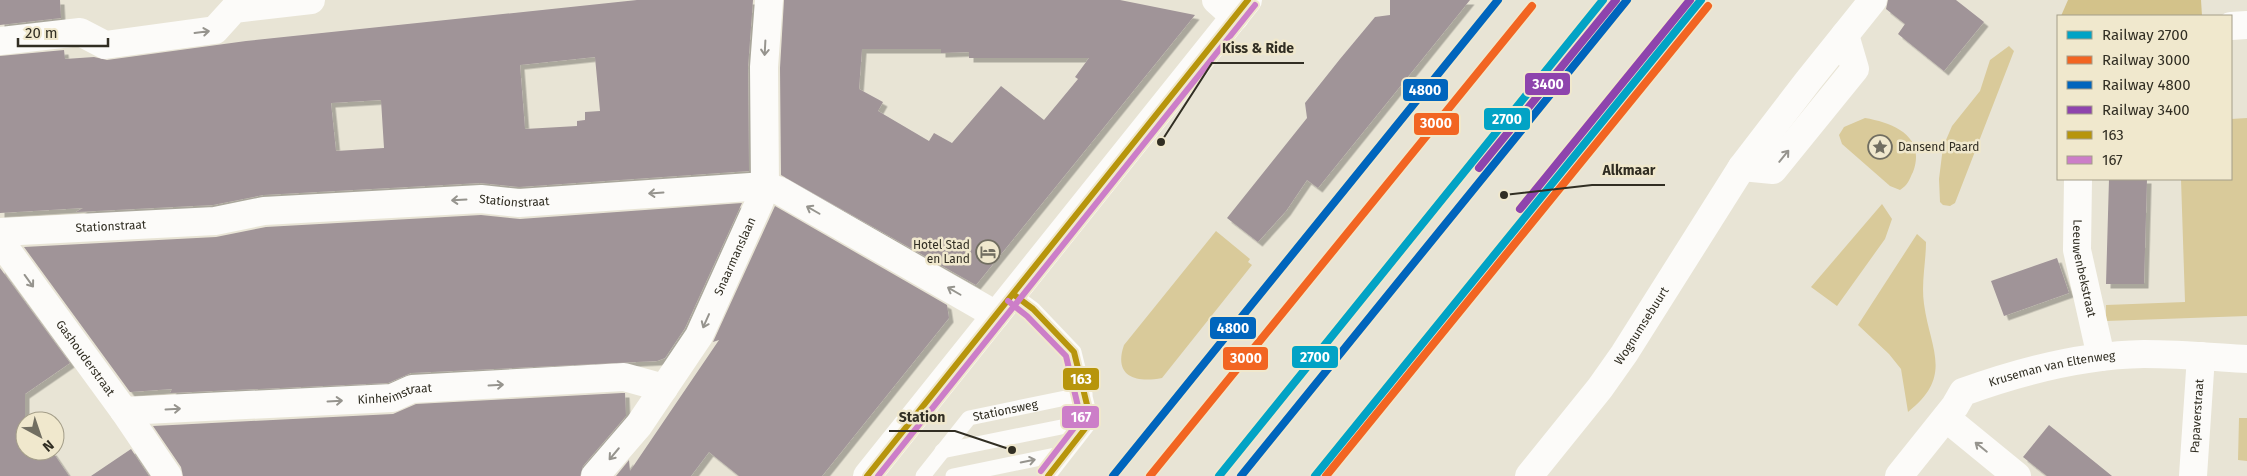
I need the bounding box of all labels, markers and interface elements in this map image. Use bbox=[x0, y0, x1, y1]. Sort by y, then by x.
scale bar bbox=[18, 15, 108, 47]
legend bbox=[2057, 15, 2232, 180]
text: 20 m bbox=[25, 24, 58, 42]
text: Railway 2700 bbox=[2102, 26, 2188, 44]
one-way arrow bbox=[194, 27, 210, 37]
callout: Kiss & Ride bbox=[1212, 34, 1304, 63]
one-way arrow bbox=[760, 40, 770, 56]
text: Kiss & Ride bbox=[1222, 40, 1294, 57]
text: Railway 3000 bbox=[2102, 51, 2190, 69]
line badge: 3400 bbox=[1524, 72, 1571, 96]
text: 3400 bbox=[1531, 76, 1564, 93]
text: Railway 4800 bbox=[2102, 76, 2191, 94]
line badge: 4800 bbox=[1402, 78, 1449, 102]
text: 4800 bbox=[1409, 82, 1441, 99]
text: Railway 3400 bbox=[2102, 101, 2190, 119]
line badge: 2700 bbox=[1483, 107, 1531, 131]
text: 2700 bbox=[1492, 111, 1522, 128]
line badge: 3000 bbox=[1413, 112, 1460, 136]
text: 3000 bbox=[1419, 115, 1452, 132]
text: 163 bbox=[2102, 126, 2124, 144]
place icon: Dansend Paard bbox=[1867, 134, 1893, 160]
place label: Dansend Paard bbox=[1898, 140, 1979, 154]
one-way arrow bbox=[1779, 150, 1790, 163]
text: 167 bbox=[2102, 151, 2123, 169]
callout: Alkmaar bbox=[1592, 156, 1665, 185]
text: Alkmaar bbox=[1602, 162, 1656, 179]
one-way arrow bbox=[649, 189, 665, 198]
street label: Stationstraat bbox=[478, 192, 551, 210]
one-way arrow bbox=[452, 196, 468, 205]
one-way arrow bbox=[806, 204, 820, 214]
street label: Snaarmanslaan bbox=[711, 215, 759, 298]
street label: Stationstraat bbox=[75, 217, 147, 235]
street label: Leeuwenbekstraat bbox=[2070, 219, 2099, 319]
place label: Hotel Stad en Land bbox=[913, 238, 970, 266]
hotel icon: Hotel Stad en Land bbox=[975, 239, 1001, 265]
one-way arrow bbox=[24, 274, 34, 288]
street label: Wognumsebuurt bbox=[1612, 284, 1672, 367]
one-way arrow bbox=[947, 285, 961, 295]
one-way arrow bbox=[700, 313, 710, 328]
line badge: 4800 bbox=[1209, 316, 1257, 340]
street label: Gashouderstraat bbox=[53, 318, 118, 399]
text: 4800 bbox=[1217, 320, 1249, 337]
line badge: 2700 bbox=[1291, 345, 1339, 369]
line badge: 3000 bbox=[1222, 346, 1269, 371]
street label: Kruseman van Eltenweg bbox=[1987, 348, 2117, 390]
text: 2700 bbox=[1300, 349, 1330, 366]
text: 3000 bbox=[1229, 350, 1262, 367]
line badge: 163 bbox=[1062, 367, 1100, 391]
text: 163 bbox=[1070, 371, 1092, 388]
street label: Papaverstraat bbox=[2188, 378, 2207, 454]
one-way arrow bbox=[488, 380, 504, 389]
street label: Kinheimstraat bbox=[357, 381, 433, 407]
one-way arrow bbox=[327, 396, 343, 405]
street label: Stationsweg bbox=[971, 397, 1040, 424]
callout: Station bbox=[889, 402, 955, 431]
one-way arrow bbox=[165, 404, 181, 413]
line badge: 167 bbox=[1061, 405, 1100, 429]
text: Station bbox=[899, 409, 945, 426]
text: 167 bbox=[1071, 409, 1092, 426]
north arrow bbox=[15, 411, 65, 461]
text: N bbox=[39, 436, 57, 455]
one-way arrow bbox=[1975, 441, 1988, 452]
one-way arrow bbox=[608, 448, 619, 461]
one-way arrow bbox=[1020, 455, 1036, 465]

